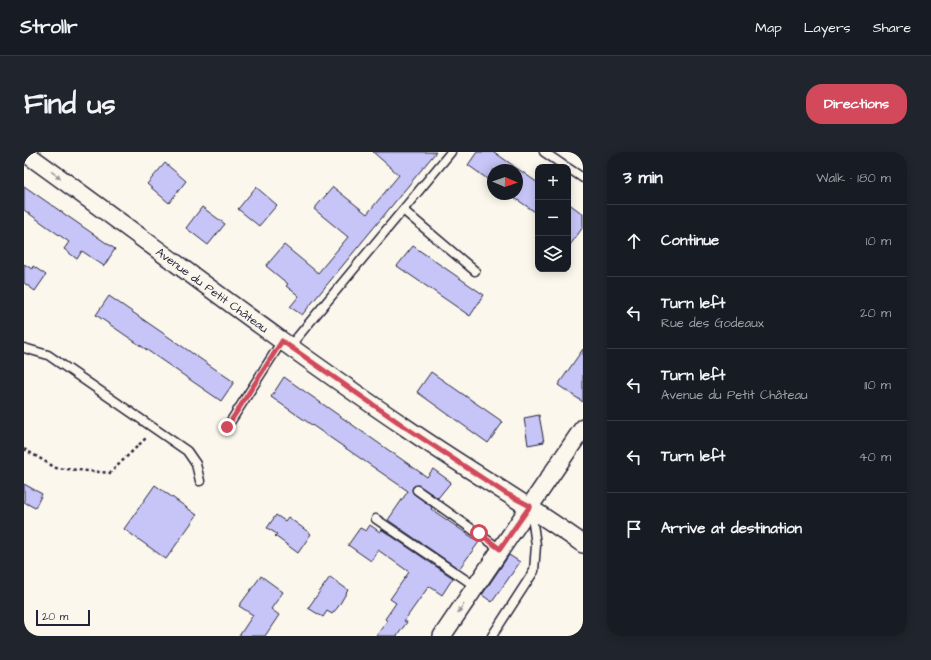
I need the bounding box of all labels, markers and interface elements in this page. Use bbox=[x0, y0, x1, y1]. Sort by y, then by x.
text: Strollr bbox=[20, 14, 78, 41]
text: Map bbox=[755, 18, 782, 38]
text: Layers bbox=[804, 18, 851, 38]
text: Share bbox=[873, 18, 911, 38]
button: Directions bbox=[806, 84, 907, 124]
text: Find us bbox=[24, 85, 115, 124]
north arrow bbox=[487, 164, 523, 200]
map controls bbox=[535, 164, 571, 272]
button: + bbox=[535, 164, 571, 200]
text: 3 min bbox=[623, 166, 663, 190]
text: Walk · 180 m bbox=[816, 169, 891, 187]
one-way arrow bbox=[50, 171, 61, 179]
button: − bbox=[535, 200, 571, 236]
icon: ahead bbox=[623, 230, 645, 252]
text: Continue bbox=[661, 230, 719, 251]
text: 10 m bbox=[866, 232, 891, 250]
button: layers bbox=[535, 236, 571, 272]
street label: Avenue du Petit Château bbox=[152, 244, 271, 337]
text: Turn left bbox=[661, 293, 725, 314]
icon: left bbox=[623, 302, 645, 324]
text: 20 m bbox=[860, 304, 891, 322]
text: Rue des Godeaux bbox=[661, 314, 764, 332]
text: Turn left bbox=[661, 365, 725, 386]
icon: left bbox=[623, 374, 645, 396]
text: 110 m bbox=[864, 376, 891, 394]
text: Avenue du Petit Château bbox=[661, 386, 808, 404]
route end bbox=[218, 418, 236, 436]
icon: left bbox=[623, 446, 645, 468]
text: Turn left bbox=[661, 446, 725, 467]
text: 40 m bbox=[859, 448, 891, 466]
icon: arrive bbox=[623, 518, 645, 540]
text: Arrive at destination bbox=[661, 518, 802, 539]
route start bbox=[470, 524, 488, 542]
one-way arrow bbox=[457, 603, 465, 613]
scale bar bbox=[36, 608, 90, 627]
text: 20 m bbox=[42, 609, 68, 624]

